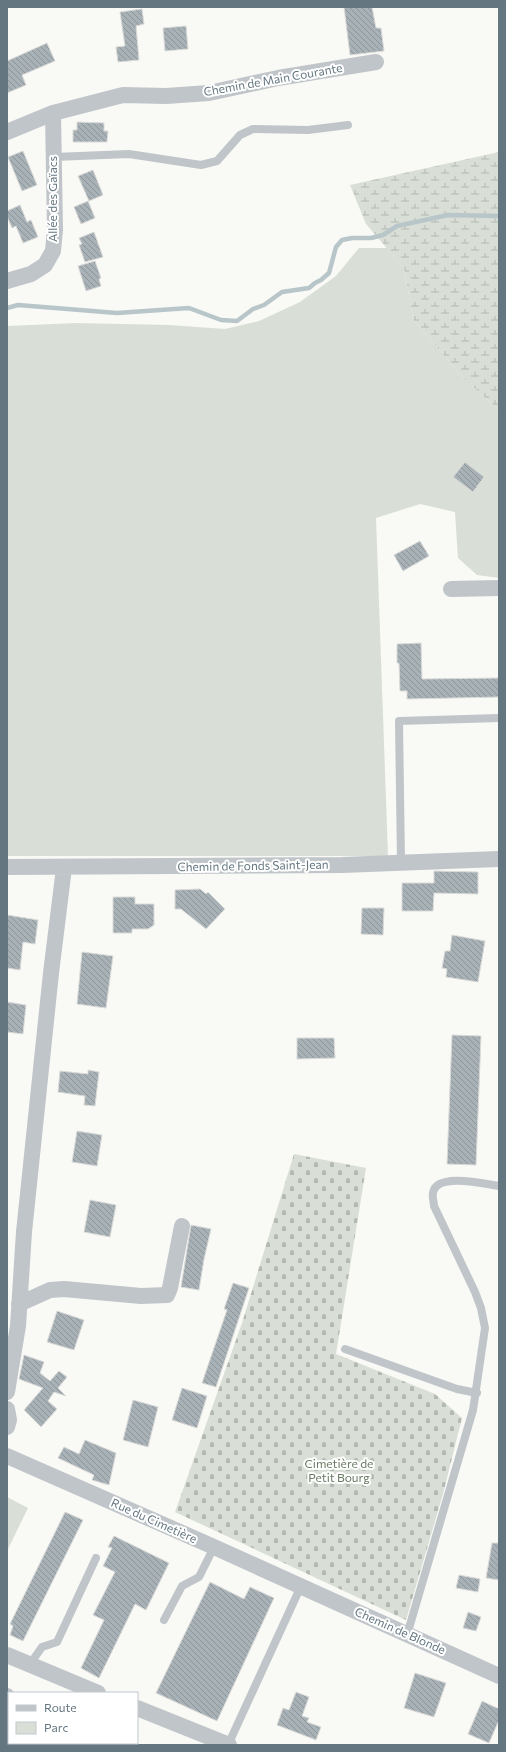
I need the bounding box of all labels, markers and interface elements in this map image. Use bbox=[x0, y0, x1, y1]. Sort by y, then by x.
street label: Chemin de Main Courante bbox=[202, 60, 343, 98]
street label: Allée des Gaïacs bbox=[45, 156, 59, 242]
street label: Chemin de Fonds Saint-Jean bbox=[177, 857, 329, 874]
park label: Cimetière de Petit Bourg bbox=[305, 1456, 373, 1484]
street label: Rue du Cimetière bbox=[109, 1495, 200, 1545]
street label: Chemin de Blonde bbox=[353, 1604, 448, 1656]
legend bbox=[8, 1692, 138, 1744]
text: Route bbox=[44, 1700, 77, 1714]
text: Parc bbox=[44, 1720, 68, 1734]

